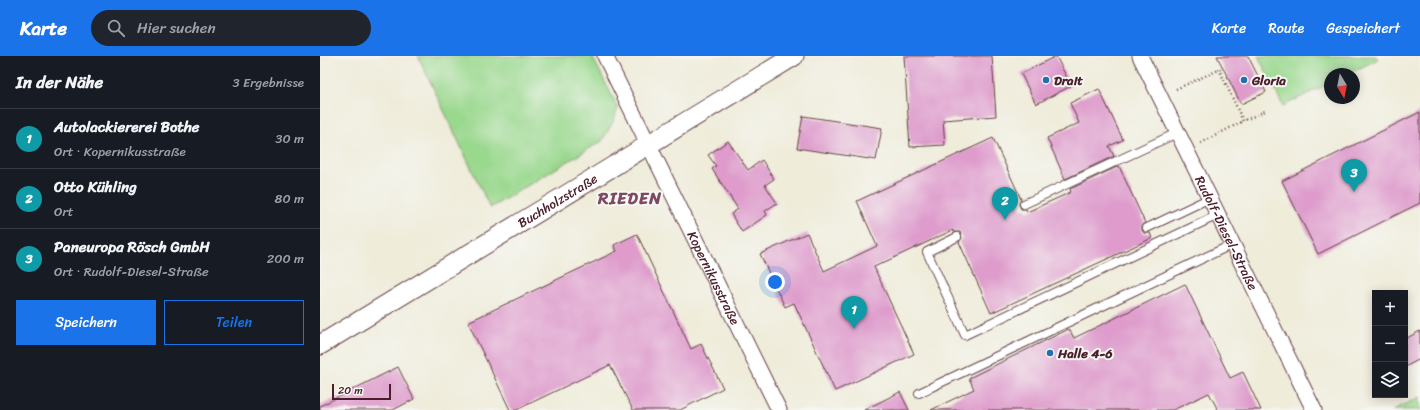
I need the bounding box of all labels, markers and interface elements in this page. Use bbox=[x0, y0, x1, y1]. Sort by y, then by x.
search box bbox=[91, 10, 371, 46]
text: Karte bbox=[20, 12, 67, 45]
text: Hier suchen bbox=[137, 15, 216, 41]
text: Karte bbox=[1212, 16, 1246, 41]
text: Route bbox=[1268, 16, 1304, 41]
text: Gespeichert bbox=[1326, 16, 1400, 41]
icon: search bbox=[105, 17, 127, 39]
text: In der Nähe bbox=[16, 67, 103, 97]
north arrow bbox=[1324, 68, 1360, 104]
place label: Drait bbox=[1054, 69, 1083, 92]
place label: Gloria bbox=[1251, 69, 1286, 92]
text: 3 Ergebnisse bbox=[233, 71, 304, 94]
marker: Drait bbox=[1041, 75, 1051, 85]
marker: Gloria bbox=[1239, 75, 1249, 85]
text: Autolackiererei Bothe bbox=[54, 114, 199, 140]
text: 1 bbox=[26, 127, 32, 150]
text: 30 m bbox=[275, 127, 304, 150]
text: Ort · Kopernikusstraße bbox=[54, 140, 186, 163]
pin: 3 bbox=[1341, 159, 1367, 192]
street label: Buchholzstraße bbox=[513, 167, 602, 234]
street label: Rudolf-Diesel-Straße bbox=[1189, 172, 1265, 295]
text: Otto Kühling bbox=[54, 174, 137, 200]
district label: RIEDEN bbox=[597, 183, 662, 213]
text: 2 bbox=[25, 187, 33, 210]
text: 80 m bbox=[275, 187, 304, 210]
pin: 2 bbox=[992, 187, 1018, 220]
text: Ort bbox=[54, 200, 73, 223]
street label: Kopernikusstraße bbox=[681, 227, 746, 329]
text: Paneuropa Rösch GmbH bbox=[54, 234, 210, 260]
text: 3 bbox=[25, 247, 33, 270]
text: 200 m bbox=[267, 247, 304, 270]
text: Ort · Rudolf-Diesel-Straße bbox=[54, 260, 209, 283]
your location bbox=[765, 272, 785, 292]
map controls bbox=[1372, 290, 1408, 398]
button: + bbox=[1372, 290, 1408, 326]
pin: 1 bbox=[841, 296, 867, 329]
button: Speichern bbox=[16, 300, 156, 345]
button: Teilen bbox=[164, 300, 304, 345]
button: − bbox=[1372, 326, 1408, 362]
place label: Halle 4-6 bbox=[1057, 342, 1113, 365]
marker: Halle 4-6 bbox=[1045, 348, 1055, 358]
button: layers bbox=[1372, 362, 1408, 398]
text: 20 m bbox=[338, 381, 363, 400]
scale bar bbox=[332, 382, 391, 401]

